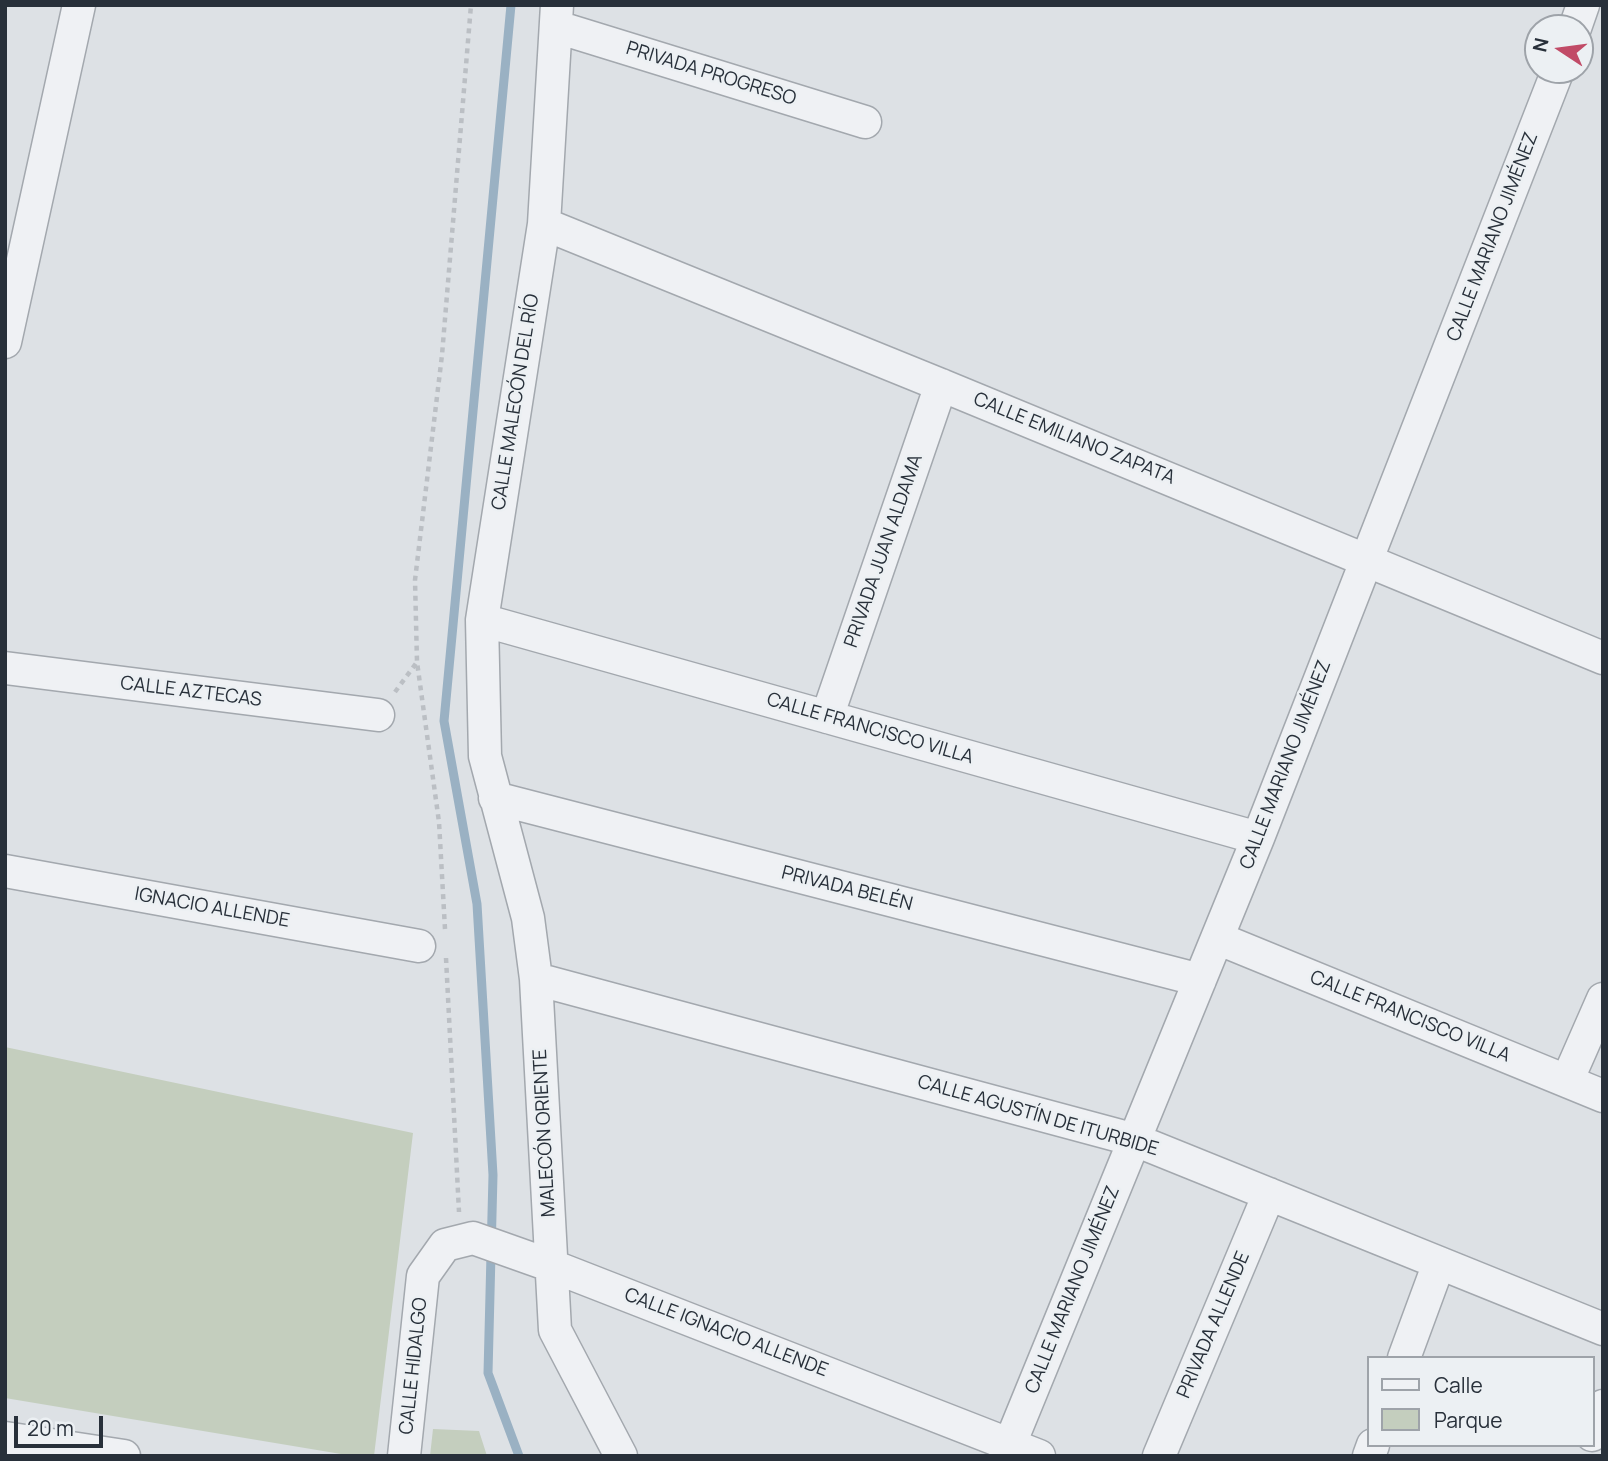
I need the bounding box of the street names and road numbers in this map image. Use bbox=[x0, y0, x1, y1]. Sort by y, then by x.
street label: PRIVADA PROGRESO bbox=[623, 37, 799, 111]
street label: CALLE MARIANO JIMÉNEZ bbox=[1443, 129, 1543, 345]
street label: CALLE MALECÓN DEL RÍO bbox=[488, 292, 544, 512]
street label: CALLE EMILIANO ZAPATA bbox=[970, 388, 1178, 490]
street label: PRIVADA JUAN ALDAMA bbox=[840, 451, 928, 651]
street label: CALLE MARIANO JIMÉNEZ bbox=[1236, 657, 1336, 873]
street label: CALLE AZTECAS bbox=[119, 672, 263, 712]
street label: CALLE FRANCISCO VILLA bbox=[764, 689, 976, 769]
street label: PRIVADA BELÉN bbox=[779, 862, 915, 916]
street label: IGNACIO ALLENDE bbox=[133, 883, 291, 933]
street label: CALLE FRANCISCO VILLA bbox=[1306, 966, 1514, 1068]
street label: MALECÓN ORIENTE bbox=[529, 1048, 561, 1218]
street label: CALLE AGUSTÍN DE ITURBIDE bbox=[915, 1071, 1161, 1161]
street label: CALLE MARIANO JIMÉNEZ bbox=[1021, 1183, 1125, 1397]
street label: PRIVADA ALLENDE bbox=[1173, 1248, 1255, 1402]
street label: CALLE IGNACIO ALLENDE bbox=[621, 1284, 831, 1382]
street label: CALLE HIDALGO bbox=[395, 1296, 433, 1436]

